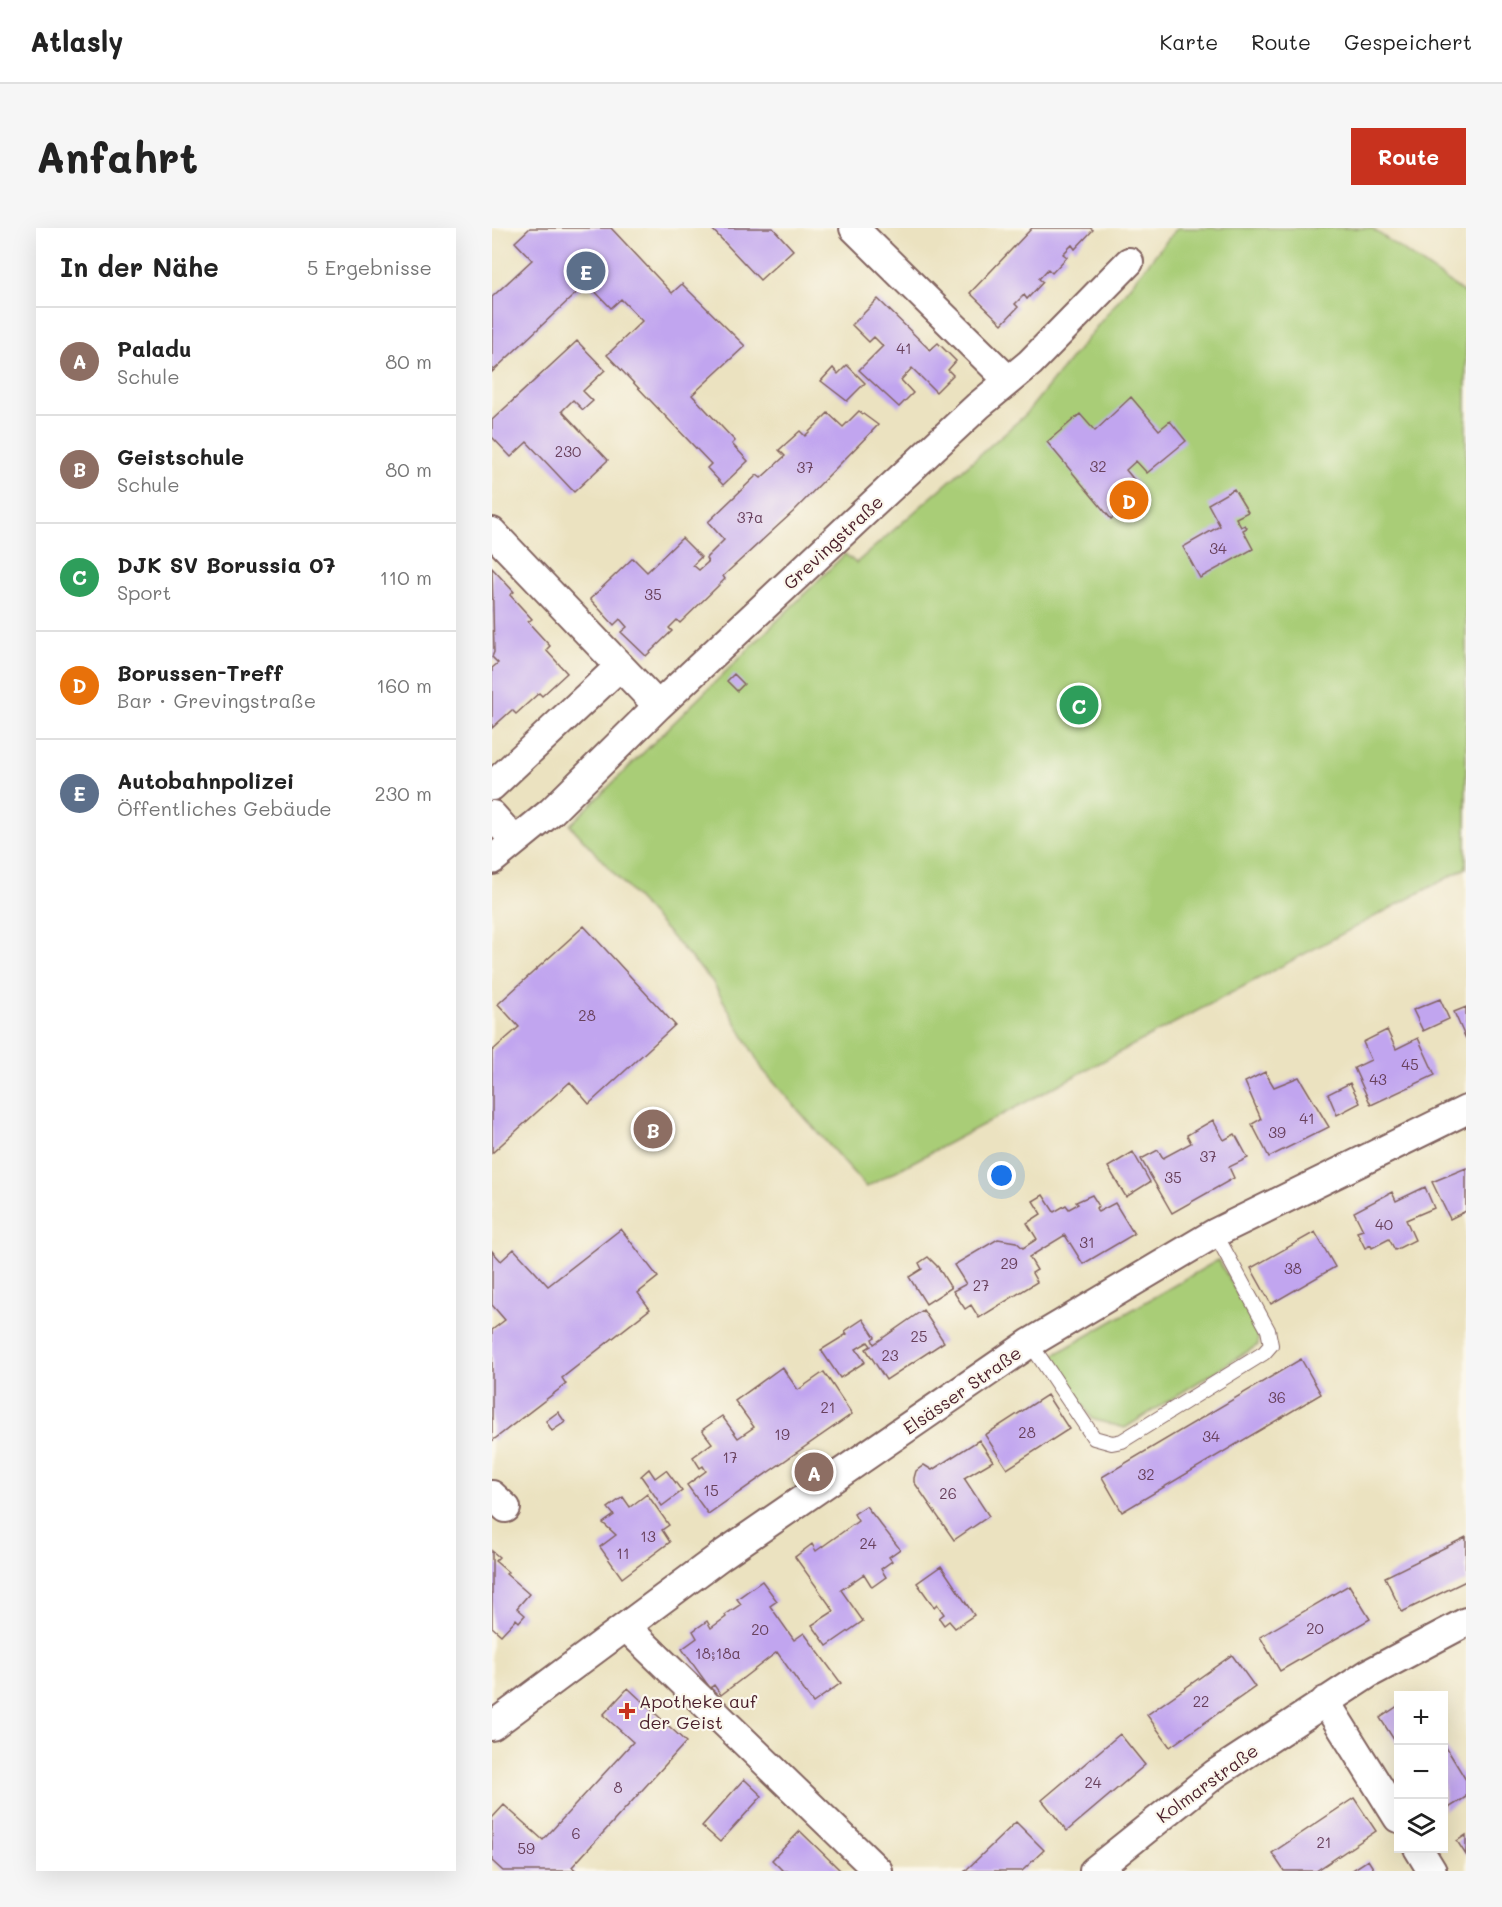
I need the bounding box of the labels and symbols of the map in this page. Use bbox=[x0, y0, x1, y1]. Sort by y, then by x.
pin: E bbox=[566, 248, 605, 294]
house number: 41 bbox=[896, 338, 912, 358]
house number: 230 bbox=[555, 441, 581, 461]
house number: 32 bbox=[1089, 456, 1107, 476]
house number: 37 bbox=[796, 457, 814, 477]
pin: D bbox=[1110, 478, 1148, 522]
street label: Grevingstraße bbox=[778, 489, 888, 595]
house number: 37a bbox=[737, 507, 763, 527]
house number: 34 bbox=[1209, 538, 1227, 558]
house number: 35 bbox=[644, 584, 662, 604]
pin: C bbox=[1060, 682, 1098, 728]
house number: 28 bbox=[578, 1005, 596, 1025]
house number: 45 bbox=[1401, 1054, 1419, 1074]
house number: 43 bbox=[1369, 1069, 1387, 1089]
pin: B bbox=[634, 1106, 672, 1152]
house number: 41 bbox=[1299, 1108, 1315, 1128]
house number: 39 bbox=[1268, 1122, 1286, 1142]
house number: 37 bbox=[1199, 1146, 1217, 1166]
your location bbox=[987, 1161, 1016, 1190]
house number: 35 bbox=[1164, 1167, 1182, 1187]
house number: 40 bbox=[1375, 1214, 1393, 1234]
house number: 31 bbox=[1079, 1232, 1095, 1252]
house number: 29 bbox=[1000, 1253, 1018, 1273]
house number: 38 bbox=[1284, 1258, 1302, 1278]
house number: 27 bbox=[973, 1275, 989, 1295]
house number: 25 bbox=[910, 1326, 928, 1346]
street label: Elsässer Straße bbox=[898, 1340, 1026, 1440]
house number: 23 bbox=[881, 1345, 899, 1365]
house number: 36 bbox=[1268, 1387, 1286, 1407]
house number: 21 bbox=[820, 1397, 836, 1417]
house number: 28 bbox=[1018, 1422, 1036, 1442]
house number: 19 bbox=[774, 1424, 790, 1444]
house number: 34 bbox=[1202, 1426, 1220, 1446]
house number: 17 bbox=[722, 1447, 738, 1467]
pin: A bbox=[794, 1450, 834, 1494]
house number: 32 bbox=[1137, 1464, 1155, 1484]
house number: 15 bbox=[703, 1480, 719, 1500]
house number: 26 bbox=[939, 1483, 957, 1503]
house number: 13 bbox=[640, 1526, 656, 1546]
house number: 24 bbox=[859, 1533, 877, 1553]
house number: 11 bbox=[616, 1543, 630, 1563]
house number: 20 bbox=[1306, 1618, 1324, 1638]
house number: 20 bbox=[751, 1619, 769, 1639]
house number: 18;18a bbox=[695, 1643, 741, 1663]
place label: Apotheke auf der Geist bbox=[639, 1689, 758, 1734]
house number: 22 bbox=[1193, 1691, 1209, 1711]
marker: Apotheke auf der Geist bbox=[620, 1704, 634, 1718]
street label: Kolmarstraße bbox=[1151, 1738, 1263, 1828]
house number: 24 bbox=[1084, 1772, 1102, 1792]
house number: 8 bbox=[613, 1777, 623, 1797]
house number: 6 bbox=[571, 1823, 581, 1843]
house number: 21 bbox=[1316, 1832, 1332, 1852]
house number: 59 bbox=[517, 1838, 535, 1858]

